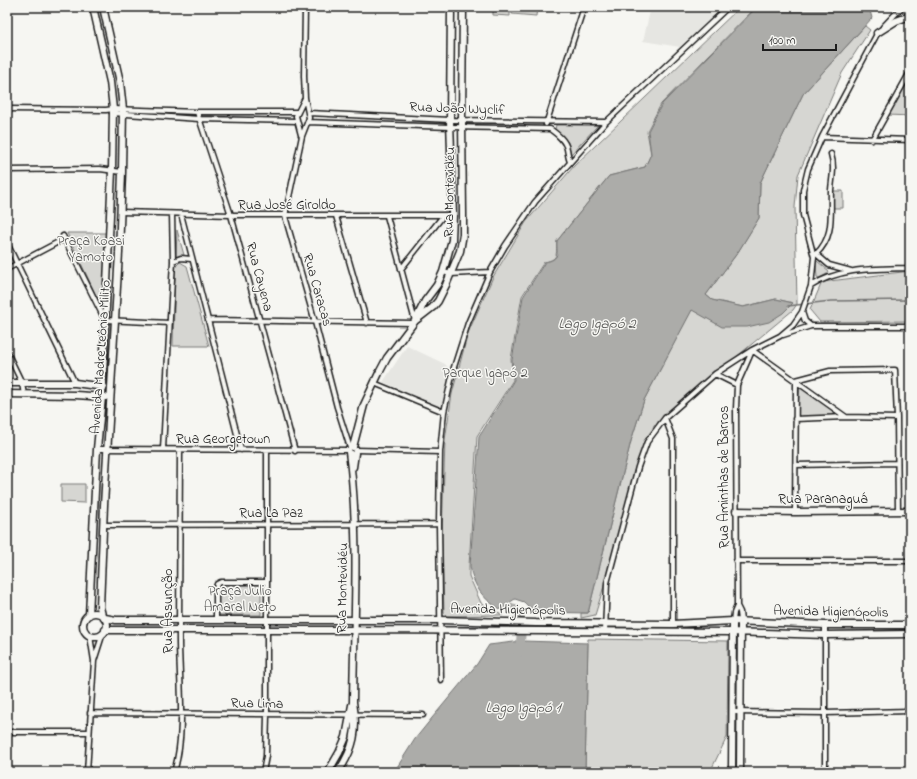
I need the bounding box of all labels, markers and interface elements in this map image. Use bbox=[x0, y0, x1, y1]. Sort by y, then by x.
scale bar bbox=[763, 26, 836, 52]
text: 100 m bbox=[769, 32, 796, 50]
street label: Rua João Wyclif bbox=[409, 97, 506, 122]
street label: Rua Montevidéu bbox=[439, 147, 461, 237]
street label: Rua José Giroldo bbox=[238, 195, 336, 216]
park label: Praça Koasi Yamoto bbox=[57, 231, 125, 268]
street label: Rua Cayena bbox=[239, 240, 278, 314]
street label: Rua Caracas bbox=[297, 251, 337, 329]
street label: Avenida Madre Leônia Milito bbox=[85, 279, 117, 435]
water label: Lago Igapó 2 bbox=[558, 313, 637, 336]
park label: Parque Igapó 2 bbox=[442, 363, 528, 385]
street label: Rua Aminthas de Barros bbox=[714, 406, 735, 548]
street label: Rua Georgetown bbox=[176, 429, 270, 451]
street label: Rua Paranaguá bbox=[778, 489, 868, 511]
street label: Rua La Paz bbox=[239, 503, 303, 524]
street label: Rua Montevidéu bbox=[332, 543, 354, 633]
street label: Rua Assunção bbox=[158, 568, 179, 654]
park label: Praça Julio Amaral Neto bbox=[204, 581, 276, 618]
street label: Avenida Higienópolis bbox=[450, 598, 566, 623]
street label: Avenida Higienópolis bbox=[773, 600, 889, 625]
street label: Rua Lima bbox=[230, 693, 284, 715]
water label: Lago Igapó 1 bbox=[486, 697, 563, 720]

